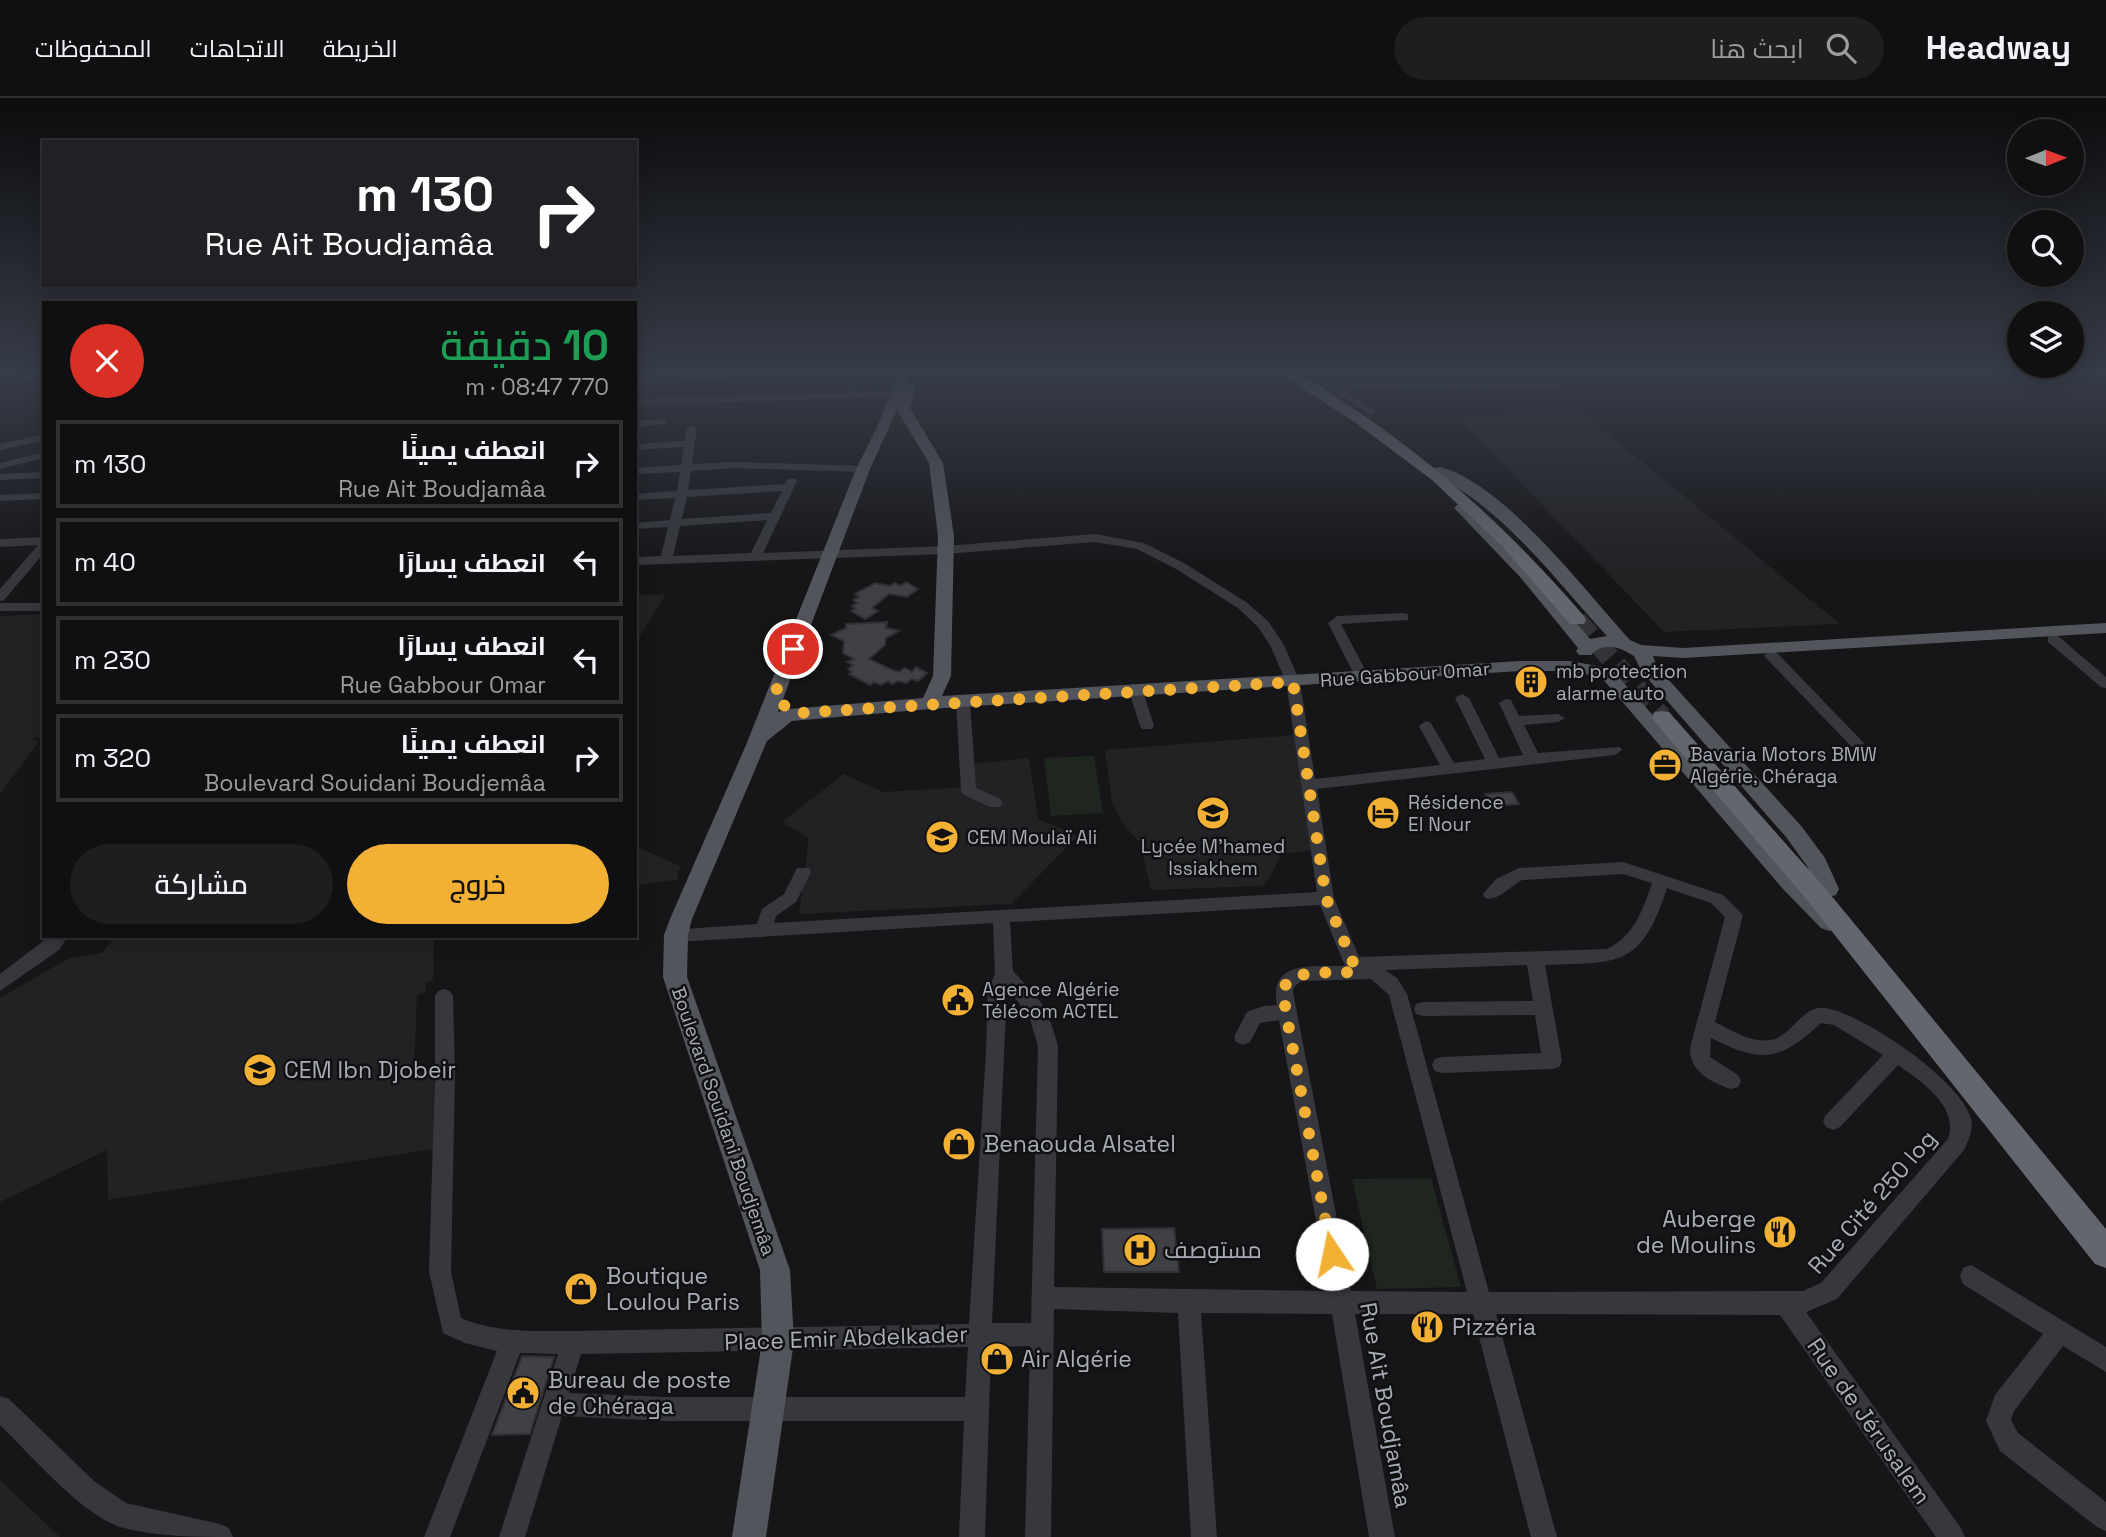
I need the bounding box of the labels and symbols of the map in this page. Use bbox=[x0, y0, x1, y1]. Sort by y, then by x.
north arrow bbox=[2007, 119, 2084, 196]
pin bbox=[763, 619, 823, 679]
street label: Rue Gabbour Omar bbox=[1319, 656, 1491, 693]
place label: mb protection alarme auto bbox=[1556, 659, 1687, 706]
building icon: mb protection alarme auto bbox=[1512, 663, 1550, 701]
place label: Bavaria Motors BMW Algérie, Chéraga bbox=[1690, 742, 1877, 789]
office icon: Bavaria Motors BMW Algérie, Chéraga bbox=[1646, 746, 1684, 784]
place label: Résidence El Nour bbox=[1408, 790, 1504, 837]
school or university icon: Lycée M'hamed Issiakhem bbox=[1194, 794, 1232, 832]
hotel icon: Résidence El Nour bbox=[1364, 794, 1402, 832]
school or university icon: CEM Moulaï Ali bbox=[923, 818, 961, 856]
place label: CEM Moulaï Ali bbox=[967, 825, 1097, 850]
place label: Lycée M'hamed Issiakhem bbox=[1141, 834, 1285, 881]
place label: Agence Algérie Télécom ACTEL bbox=[982, 977, 1119, 1024]
public building icon: Agence Algérie Télécom ACTEL bbox=[939, 981, 977, 1019]
street label: Boulevard Souidani Boudjemâa bbox=[666, 984, 781, 1259]
school or university icon: CEM Ibn Djobeir bbox=[241, 1051, 279, 1089]
place label: CEM Ibn Djobeir bbox=[284, 1055, 456, 1085]
street label: Rue Cité 250 log bbox=[1801, 1124, 1943, 1280]
shop icon: Benaouda Alsatel bbox=[940, 1125, 978, 1163]
place label: Benaouda Alsatel bbox=[984, 1129, 1176, 1159]
place label: Auberge de Moulins bbox=[1636, 1204, 1756, 1260]
restaurant icon: Auberge de Moulins bbox=[1761, 1213, 1799, 1251]
position arrow bbox=[1295, 1217, 1369, 1291]
hospital icon: مستوصف bbox=[1121, 1231, 1159, 1269]
place label: مستوصف bbox=[1164, 1235, 1262, 1265]
place label: Boutique Loulou Paris bbox=[606, 1261, 740, 1317]
shop icon: Boutique Loulou Paris bbox=[562, 1270, 600, 1308]
street label: Rue Ait Boudjamâa bbox=[1353, 1300, 1419, 1510]
restaurant icon: Pizzéria bbox=[1408, 1308, 1446, 1346]
place label: Pizzéria bbox=[1452, 1312, 1536, 1342]
street label: Place Emir Abdelkader bbox=[724, 1319, 968, 1357]
street label: Rue de Jérusalem bbox=[1800, 1332, 1938, 1510]
shop icon: Air Algérie bbox=[978, 1340, 1016, 1378]
place label: Air Algérie bbox=[1021, 1344, 1132, 1374]
place label: Bureau de poste de Chéraga bbox=[548, 1365, 731, 1421]
public building icon: Bureau de poste de Chéraga bbox=[504, 1374, 542, 1412]

